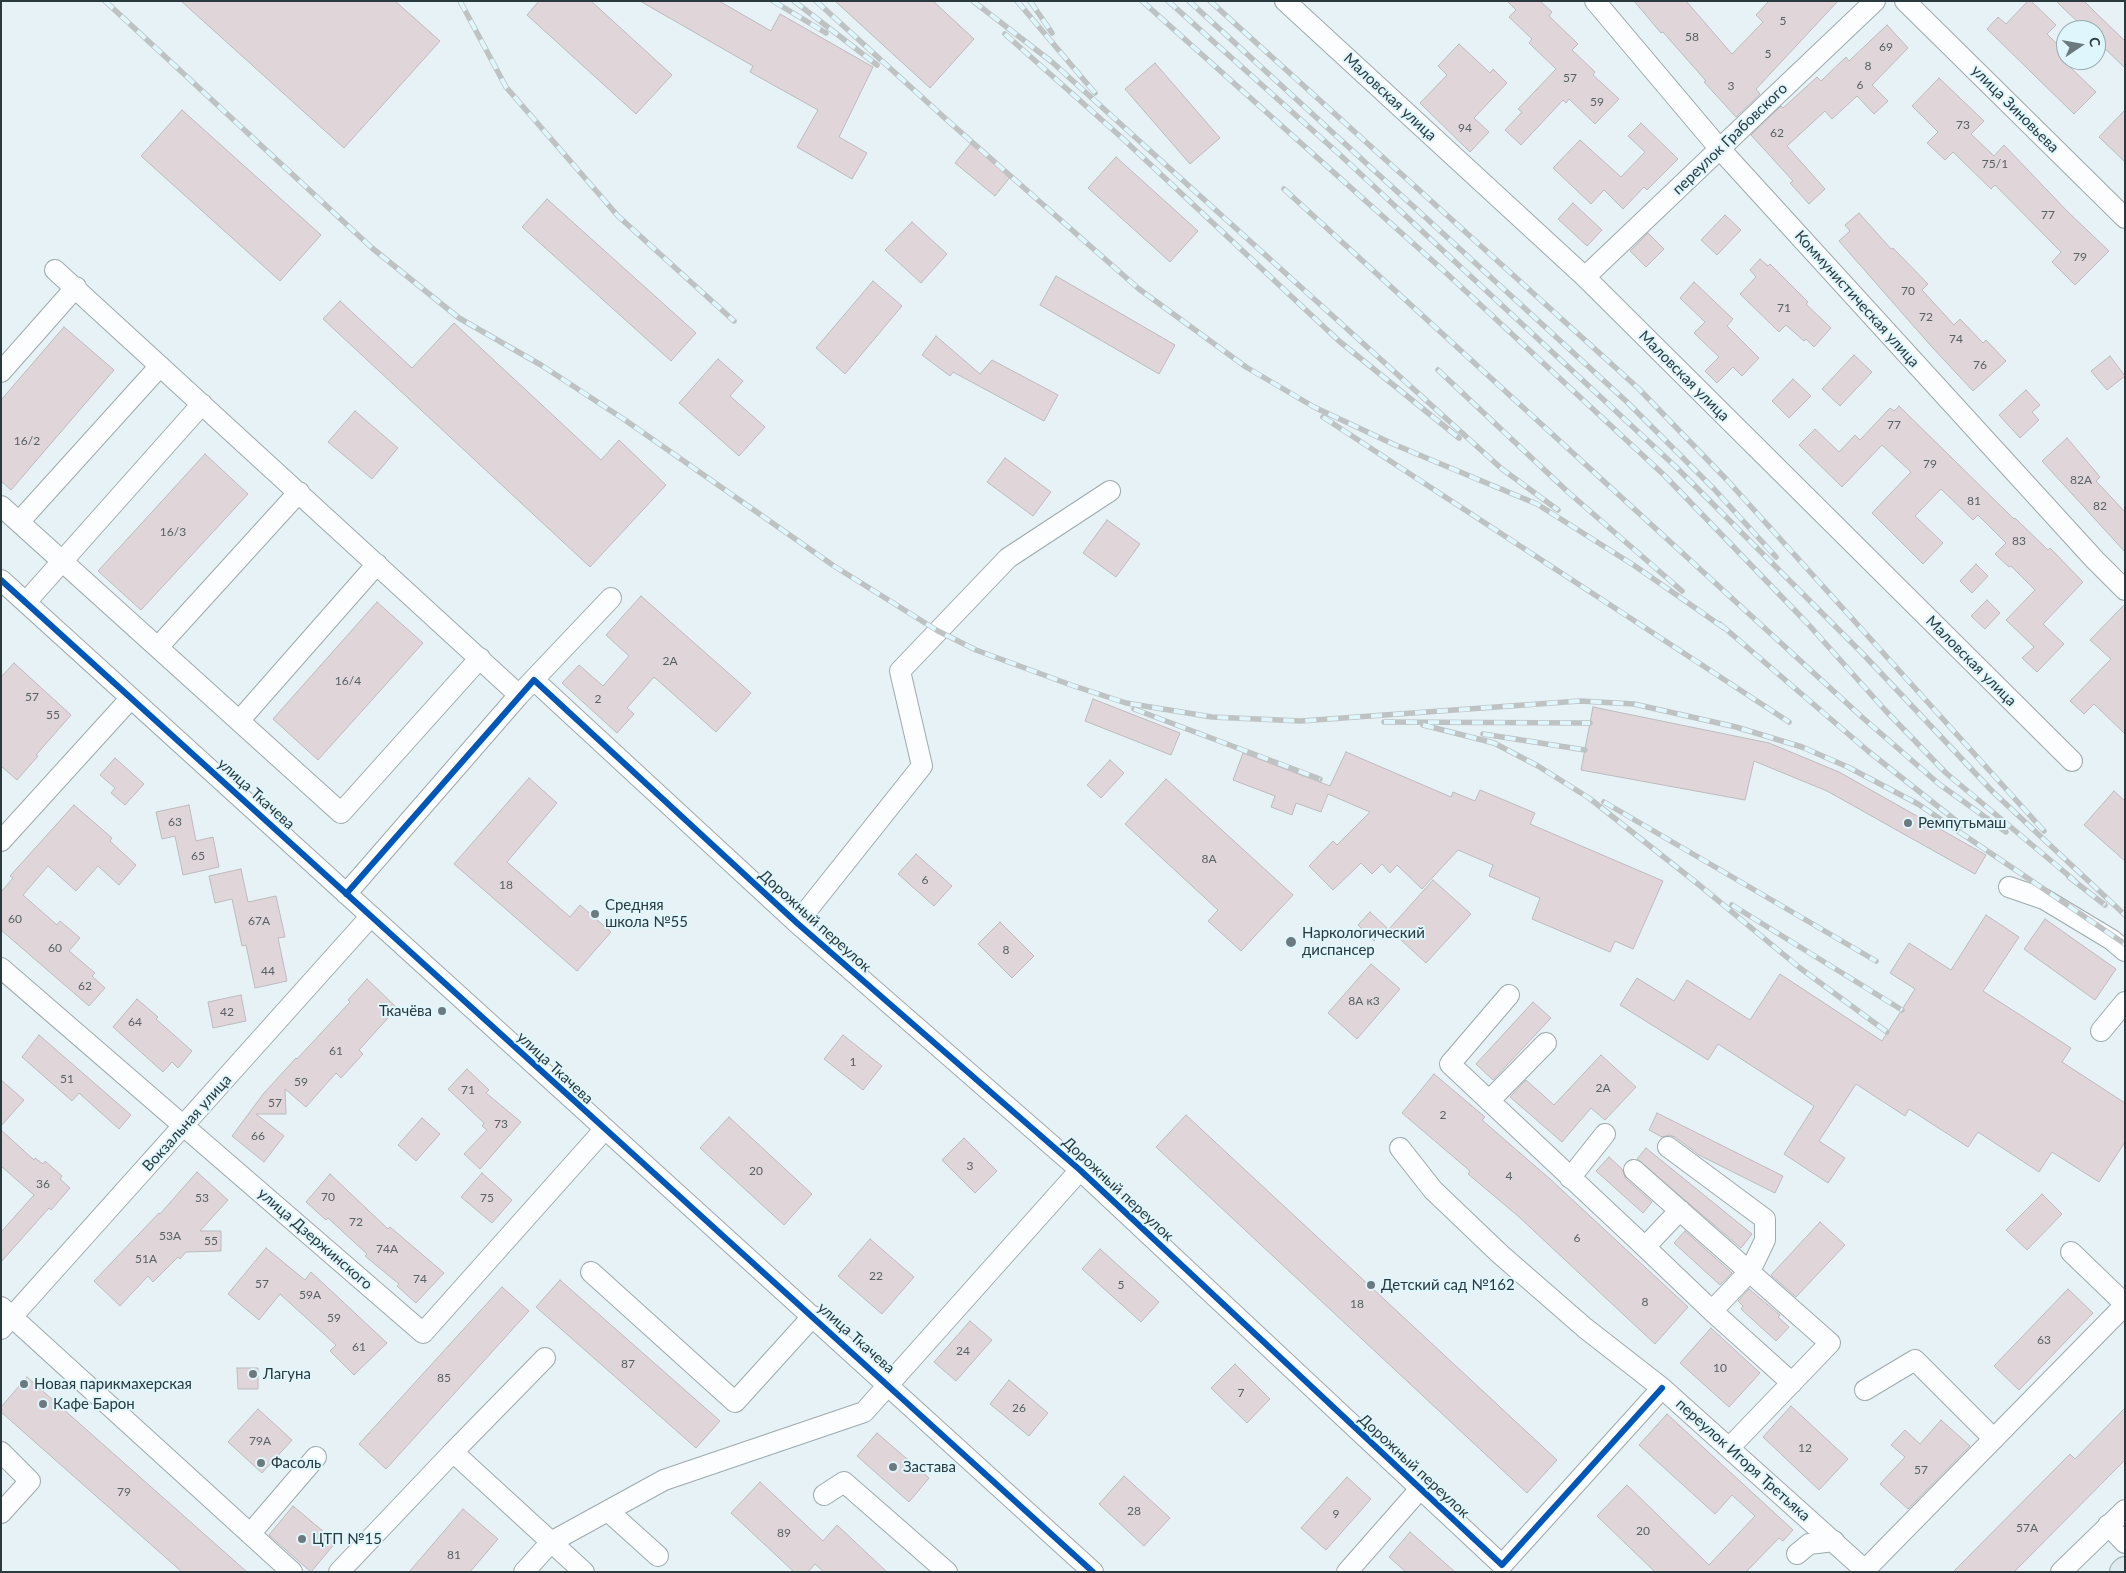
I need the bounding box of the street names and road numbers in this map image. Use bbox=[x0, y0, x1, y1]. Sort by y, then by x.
street label: Маловская улица bbox=[1340, 49, 1440, 145]
street label: улица Зиновьева bbox=[1968, 62, 2062, 156]
street label: переулок Грабовского bbox=[1669, 79, 1791, 199]
street label: Коммунистическая улица bbox=[1791, 227, 1923, 371]
street label: Маловская улица bbox=[1635, 327, 1733, 425]
street label: Маловская улица bbox=[1922, 612, 2020, 710]
street label: улица Ткачева bbox=[214, 755, 298, 833]
street label: Дорожный переулок bbox=[755, 866, 875, 976]
street label: улица Ткачева bbox=[513, 1028, 597, 1108]
street label: Вокзальная улица bbox=[139, 1071, 235, 1175]
street label: Дорожный переулок bbox=[1059, 1133, 1177, 1245]
street label: улица Дзержинского bbox=[254, 1184, 376, 1294]
street label: улица Ткачева bbox=[814, 1299, 898, 1377]
street label: переулок Игоря Третьяка bbox=[1672, 1395, 1814, 1525]
street label: Дорожный переулок bbox=[1355, 1410, 1473, 1522]

